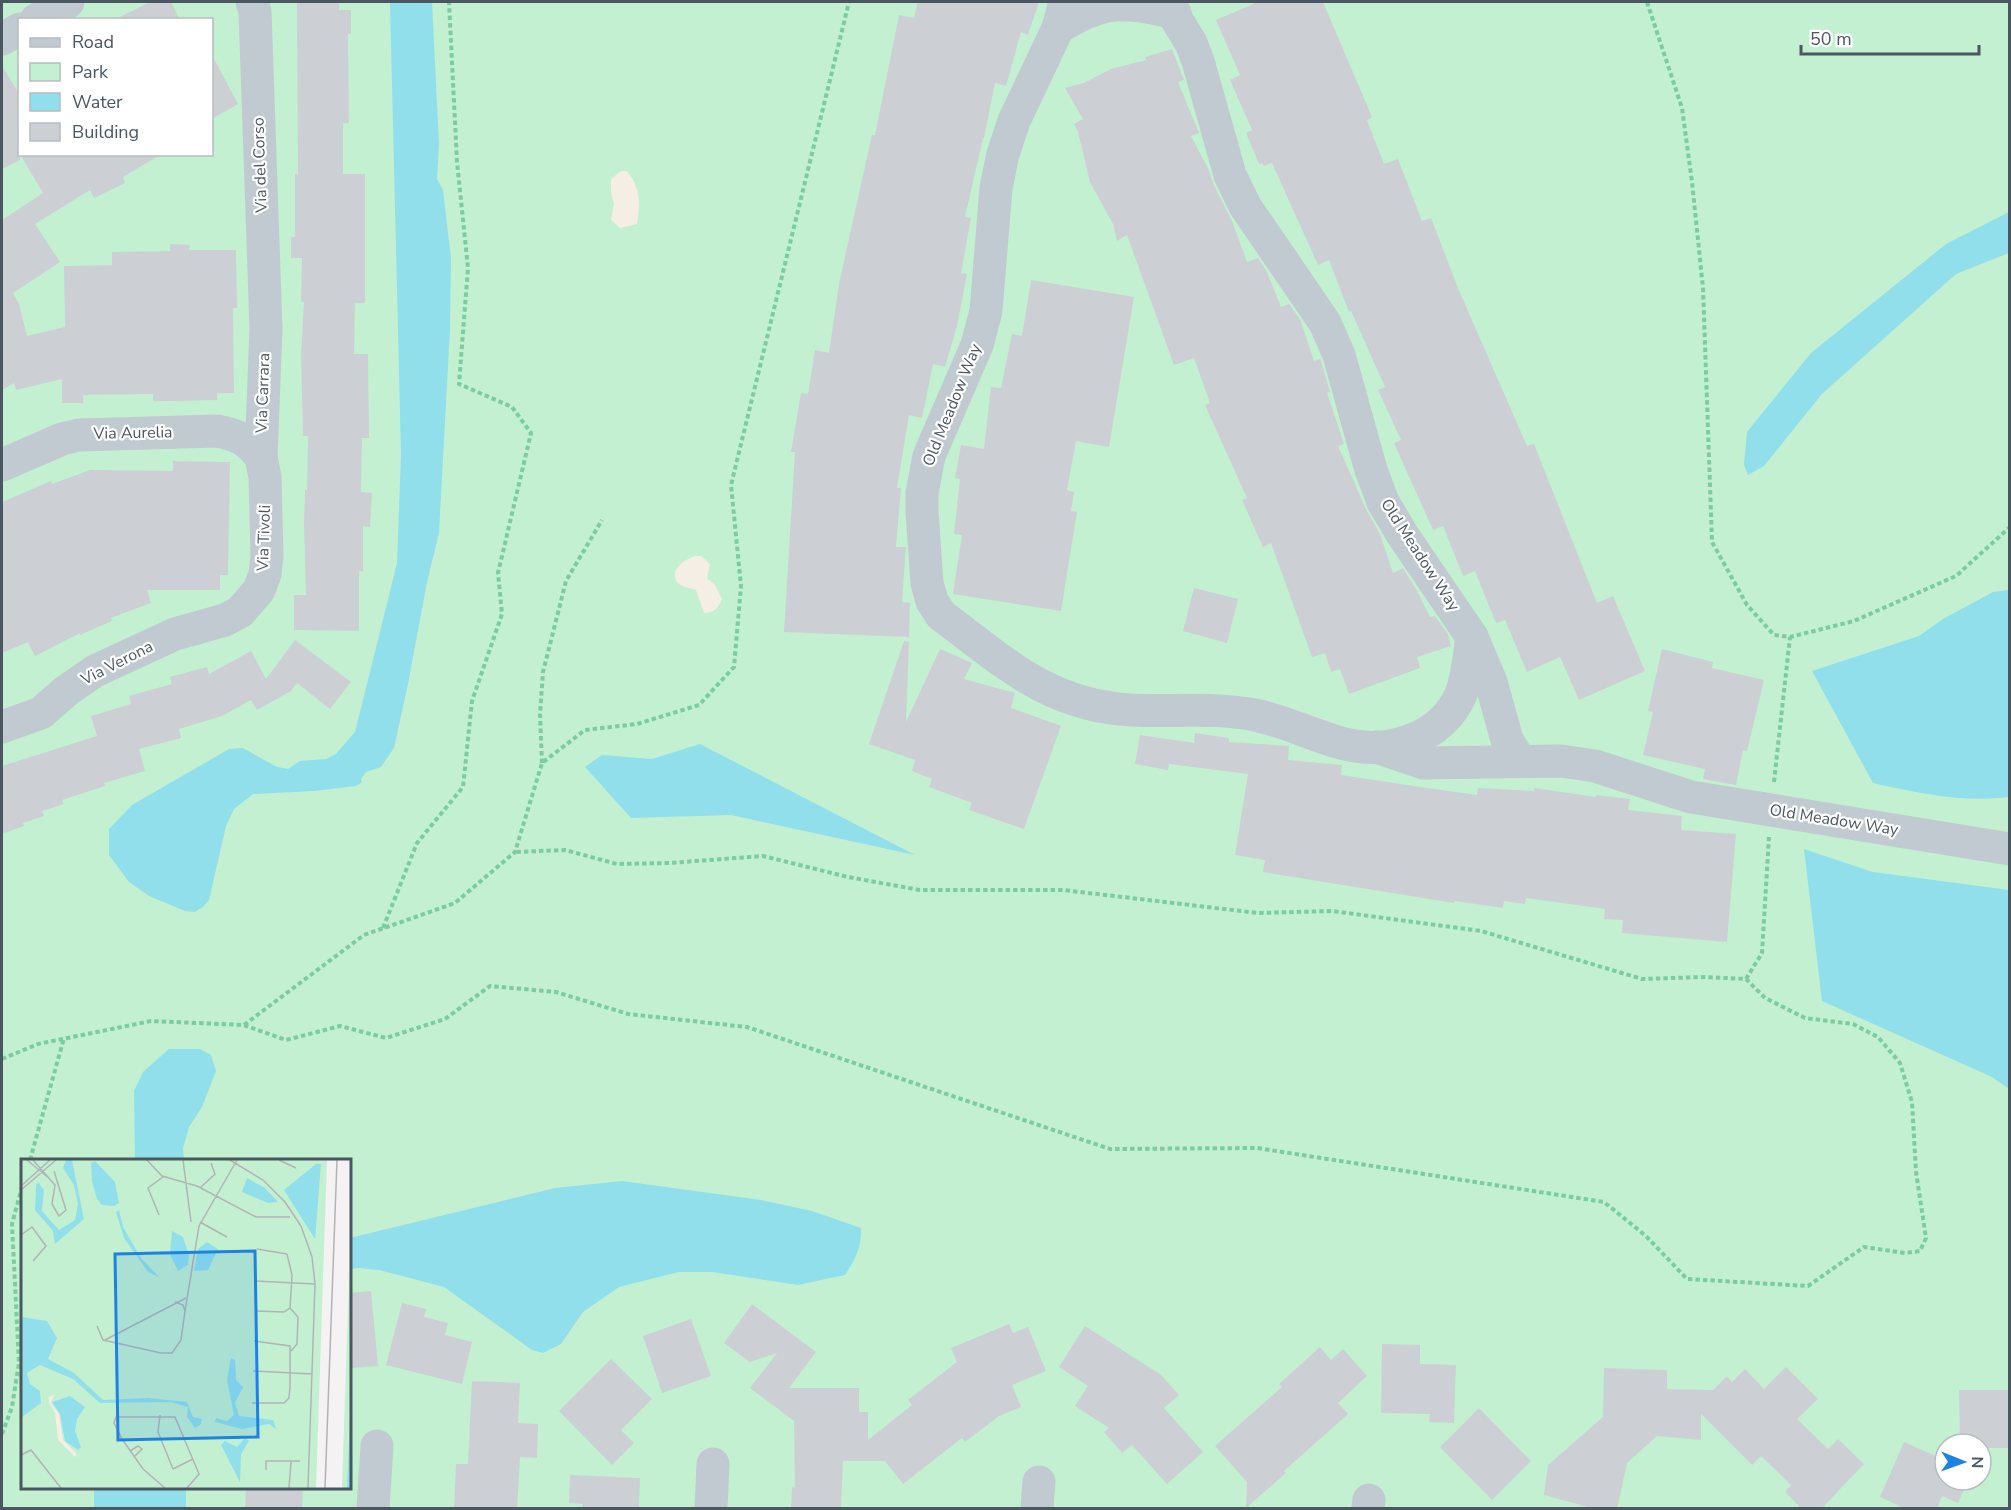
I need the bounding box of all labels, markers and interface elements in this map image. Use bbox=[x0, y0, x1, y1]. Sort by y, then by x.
legend bbox=[18, 18, 213, 156]
scale bar bbox=[1801, 18, 1980, 56]
text: 50 m bbox=[1810, 27, 1852, 51]
text: Road bbox=[72, 30, 114, 54]
text: Park bbox=[72, 60, 109, 84]
text: Water bbox=[72, 90, 123, 114]
street label: Via del Corso bbox=[247, 117, 273, 214]
text: Building bbox=[72, 120, 139, 144]
street label: Old Meadow Way bbox=[917, 340, 987, 469]
street label: Via Carrara bbox=[251, 352, 275, 435]
street label: Via Aurelia bbox=[92, 421, 173, 445]
street label: Old Meadow Way bbox=[1375, 494, 1465, 616]
street label: Via Tivoli bbox=[252, 505, 276, 572]
street label: Via Verona bbox=[76, 635, 157, 691]
street label: Old Meadow Way bbox=[1768, 799, 1901, 841]
inset map bbox=[21, 1159, 351, 1489]
north arrow bbox=[1933, 1432, 1993, 1492]
text: N bbox=[1966, 1456, 1988, 1468]

